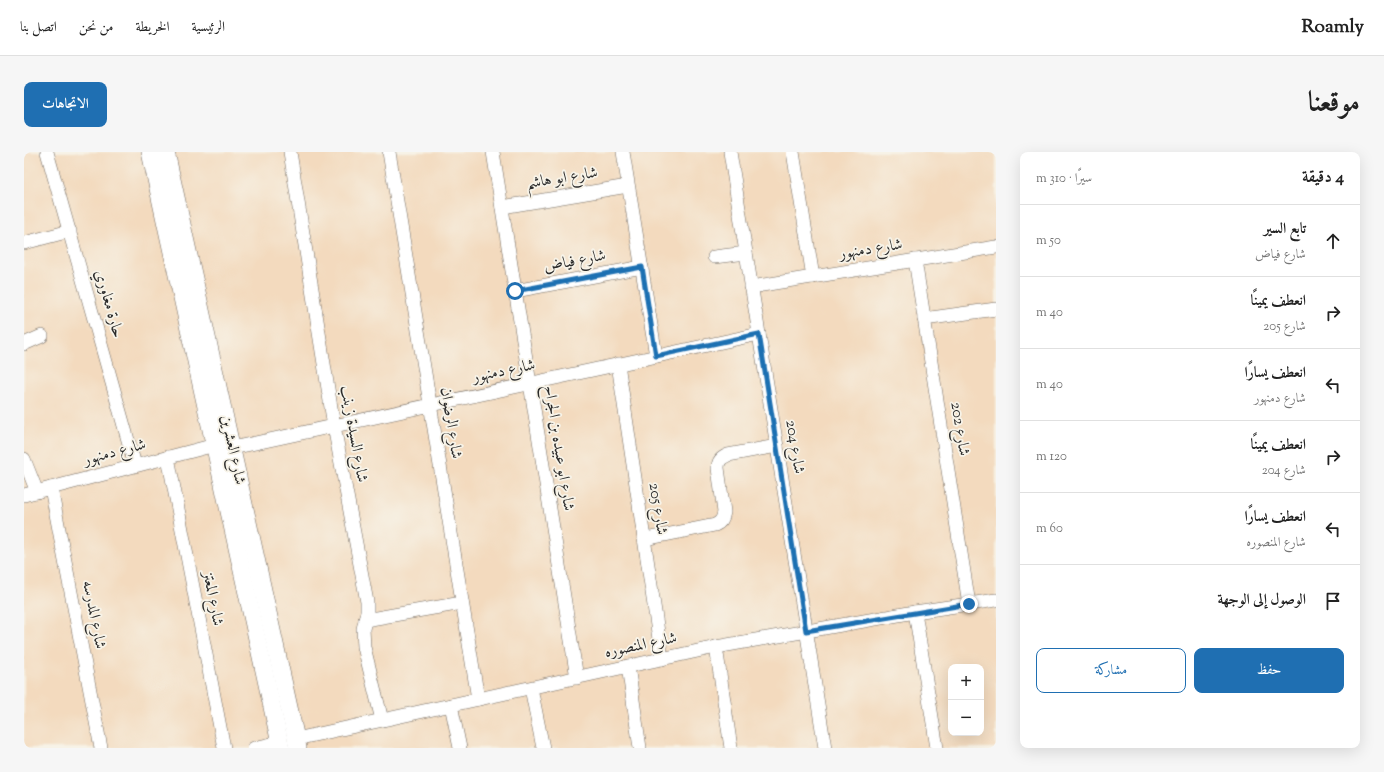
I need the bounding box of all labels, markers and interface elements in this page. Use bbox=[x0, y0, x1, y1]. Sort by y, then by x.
text: Roamly bbox=[1301, 14, 1364, 41]
text: اتصل بنا bbox=[20, 18, 57, 38]
text: من نحن bbox=[79, 18, 113, 38]
text: الخريطة bbox=[135, 18, 170, 38]
text: الرئيسية bbox=[192, 18, 225, 38]
button: الاتجاهات bbox=[24, 82, 107, 127]
text: موقعنا bbox=[1308, 84, 1360, 124]
street label: شارع ابو هاشم bbox=[525, 162, 600, 199]
text: 4 دقيقة bbox=[1302, 166, 1344, 190]
text: سيرًا · 310 m bbox=[1036, 170, 1092, 188]
text: تابع السير bbox=[1264, 219, 1306, 240]
icon: ahead bbox=[1322, 230, 1344, 252]
text: 50 m bbox=[1036, 232, 1061, 250]
street label: شارع دمنهور bbox=[836, 234, 904, 267]
street label: شارع فياض bbox=[542, 245, 608, 279]
text: شارع فياض bbox=[1255, 246, 1306, 264]
street label: حارة مغاوري bbox=[87, 267, 129, 341]
route start bbox=[506, 282, 524, 300]
text: انعطف يمينًا bbox=[1251, 291, 1306, 312]
icon: right bbox=[1322, 302, 1344, 324]
text: 40 m bbox=[1036, 304, 1063, 322]
text: شارع 205 bbox=[1263, 318, 1306, 336]
street label: شارع دمنهور bbox=[468, 354, 538, 390]
text: انعطف يسارًا bbox=[1245, 363, 1306, 384]
icon: left bbox=[1322, 374, 1344, 396]
text: 40 m bbox=[1036, 376, 1063, 394]
street label: شارع ابو عبيده بن الجراح bbox=[536, 383, 579, 513]
street label: شارع السيدة زينب bbox=[333, 384, 373, 484]
street label: شارع الرضوان bbox=[433, 386, 467, 460]
text: شارع دمنهور bbox=[1254, 390, 1306, 408]
street label: شارع 202 bbox=[943, 400, 975, 458]
street label: شارع العشرين bbox=[213, 413, 251, 487]
street label: شارع 204 bbox=[778, 418, 810, 476]
street label: شارع دمنهور bbox=[79, 434, 149, 473]
text: انعطف يمينًا bbox=[1251, 435, 1306, 456]
icon: right bbox=[1322, 446, 1344, 468]
text: 120 m bbox=[1036, 448, 1067, 466]
text: شارع 204 bbox=[1262, 462, 1306, 480]
street label: شارع 205 bbox=[642, 481, 672, 537]
text: انعطف يسارًا bbox=[1245, 507, 1306, 528]
icon: left bbox=[1322, 518, 1344, 540]
text: 60 m bbox=[1036, 520, 1063, 538]
text: شارع المنصوره bbox=[1246, 534, 1306, 552]
street label: شارع المعتز bbox=[195, 568, 229, 628]
street label: شارع المدرسه bbox=[75, 579, 111, 651]
text: الوصول إلى الوجهة bbox=[1217, 590, 1306, 611]
icon: arrive bbox=[1322, 590, 1344, 612]
route end bbox=[960, 595, 978, 613]
street label: شارع المنصوره bbox=[603, 627, 679, 665]
button: مشاركة bbox=[1036, 648, 1186, 693]
button: حفظ bbox=[1194, 648, 1344, 693]
map controls bbox=[948, 664, 984, 736]
button: + bbox=[948, 664, 984, 700]
button: − bbox=[948, 700, 984, 736]

